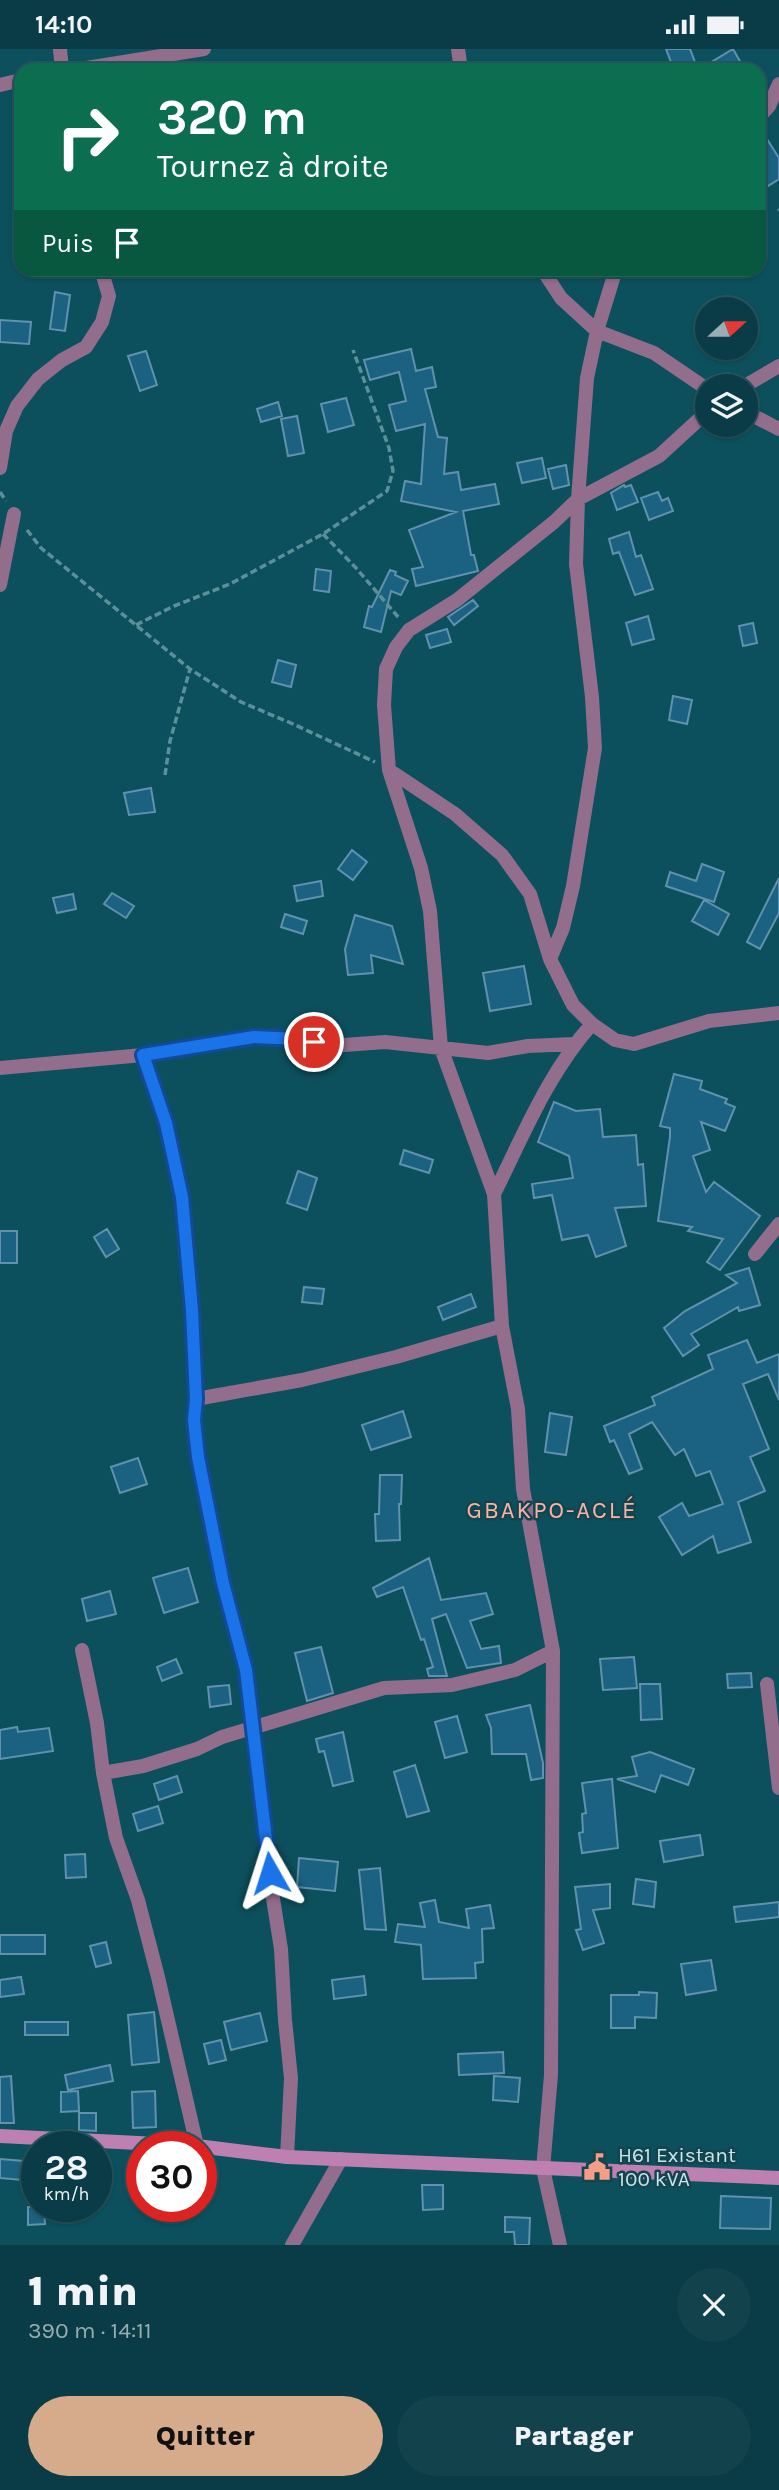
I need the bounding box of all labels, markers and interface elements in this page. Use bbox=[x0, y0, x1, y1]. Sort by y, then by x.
text: 14:10 bbox=[35, 9, 92, 40]
text: 320 m bbox=[157, 89, 307, 146]
icon: right bbox=[42, 91, 133, 182]
text: Tournez à droite bbox=[157, 148, 389, 185]
icon: arrive bbox=[108, 224, 146, 262]
text: Puis bbox=[42, 228, 94, 259]
north arrow bbox=[695, 297, 758, 361]
map controls bbox=[695, 297, 758, 437]
button: layers bbox=[695, 374, 758, 437]
pin bbox=[284, 1012, 344, 1072]
icon: arrive bbox=[295, 1023, 333, 1061]
district label: GBAKPO-ACLÉ bbox=[466, 1495, 638, 1524]
position arrow bbox=[233, 1836, 307, 1910]
speed limit sign: 30 bbox=[126, 2131, 217, 2222]
place label: H61 Existant 100 kVA bbox=[618, 2143, 736, 2191]
text: 28 bbox=[45, 2147, 88, 2188]
public building icon: H61 Existant 100 kVA bbox=[582, 2152, 612, 2182]
text: km/h bbox=[44, 2183, 89, 2205]
text: 1 min bbox=[28, 2266, 138, 2316]
button: close bbox=[677, 2268, 751, 2342]
text: 390 m · 14:11 bbox=[28, 2317, 152, 2344]
button: Quitter bbox=[28, 2396, 383, 2476]
button: Partager bbox=[397, 2396, 751, 2476]

